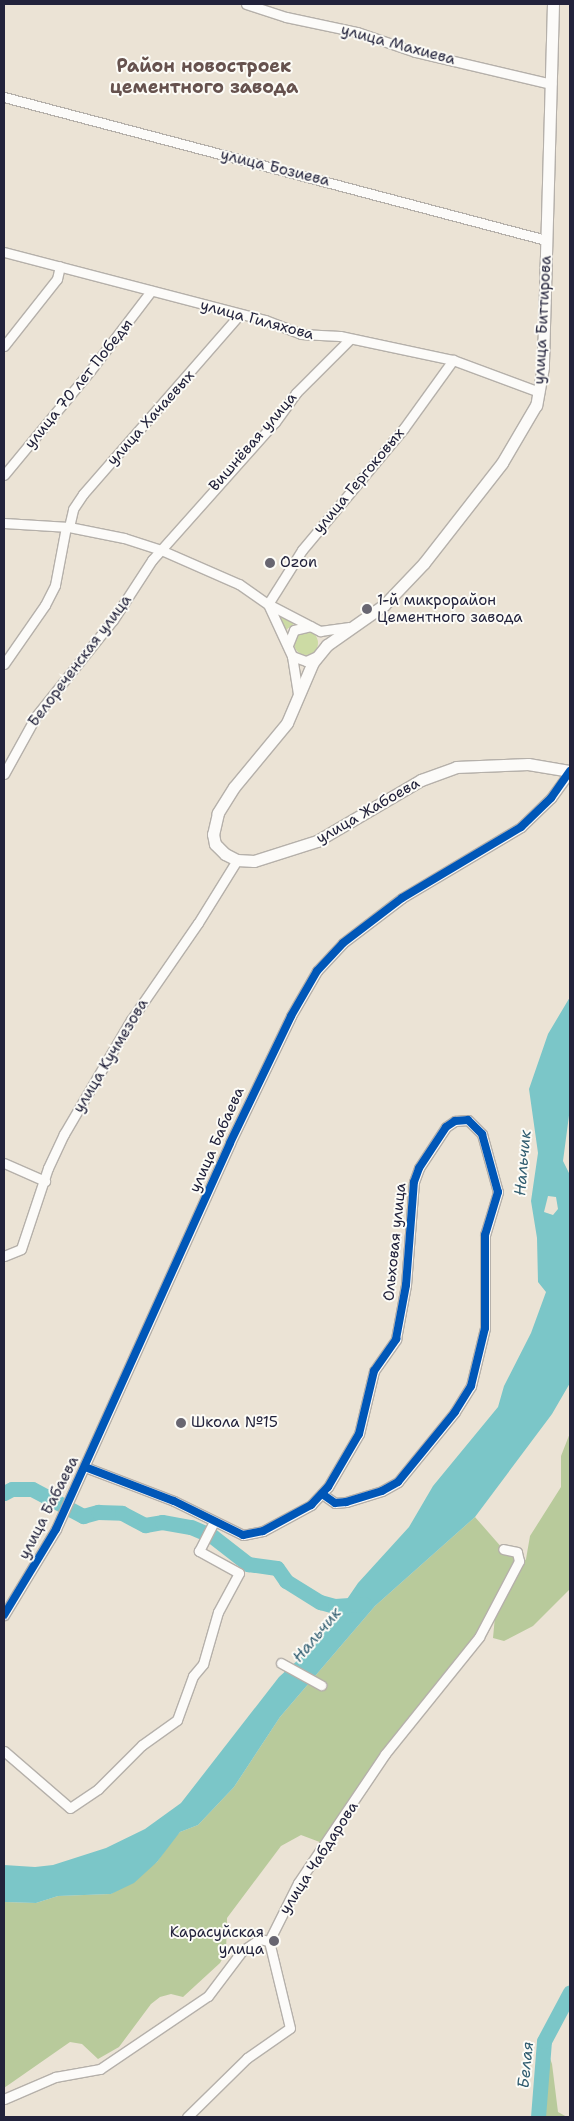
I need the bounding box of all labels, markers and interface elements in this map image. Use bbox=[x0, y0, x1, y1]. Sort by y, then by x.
street label: улица Махиева bbox=[339, 21, 457, 69]
district label: Район новостроек цементного завода bbox=[110, 56, 298, 98]
street label: улица Бозиева bbox=[219, 146, 331, 190]
street label: улица Биттирова bbox=[531, 255, 555, 385]
street label: улица Гиляхова bbox=[198, 296, 316, 344]
street label: улица 70 лет Победы bbox=[21, 316, 137, 452]
street label: улица Хачаевых bbox=[104, 367, 198, 469]
street label: Вишнёвая улица bbox=[205, 389, 301, 495]
street label: улица Гергоковых bbox=[310, 425, 408, 537]
place label: Ozon bbox=[280, 554, 317, 572]
marker: Ozon bbox=[264, 557, 276, 569]
place label: 1-й микрорайон Цементного завода bbox=[377, 591, 523, 626]
street label: Белореченская улица bbox=[25, 592, 135, 730]
marker: 1-й микрорайон Цементного завода bbox=[361, 603, 373, 615]
street label: улица Жабоева bbox=[313, 774, 423, 848]
street label: улица Кучмезова bbox=[70, 996, 152, 1116]
street label: улица Бабаева bbox=[186, 1085, 248, 1195]
water label: Нальчик bbox=[511, 1129, 535, 1197]
street label: Ольховая улица bbox=[380, 1182, 410, 1302]
place label: Школа №15 bbox=[191, 1414, 278, 1432]
marker: Школа №15 bbox=[175, 1417, 187, 1429]
street label: улица Бабаева bbox=[15, 1453, 83, 1563]
water label: Нальчик bbox=[289, 1604, 345, 1666]
street label: улица Чабдарова bbox=[276, 1798, 362, 1918]
place label: Карасуйская улица bbox=[170, 1923, 264, 1958]
marker: Карасуйская улица bbox=[268, 1935, 280, 1947]
water label: Белая bbox=[514, 2041, 538, 2089]

